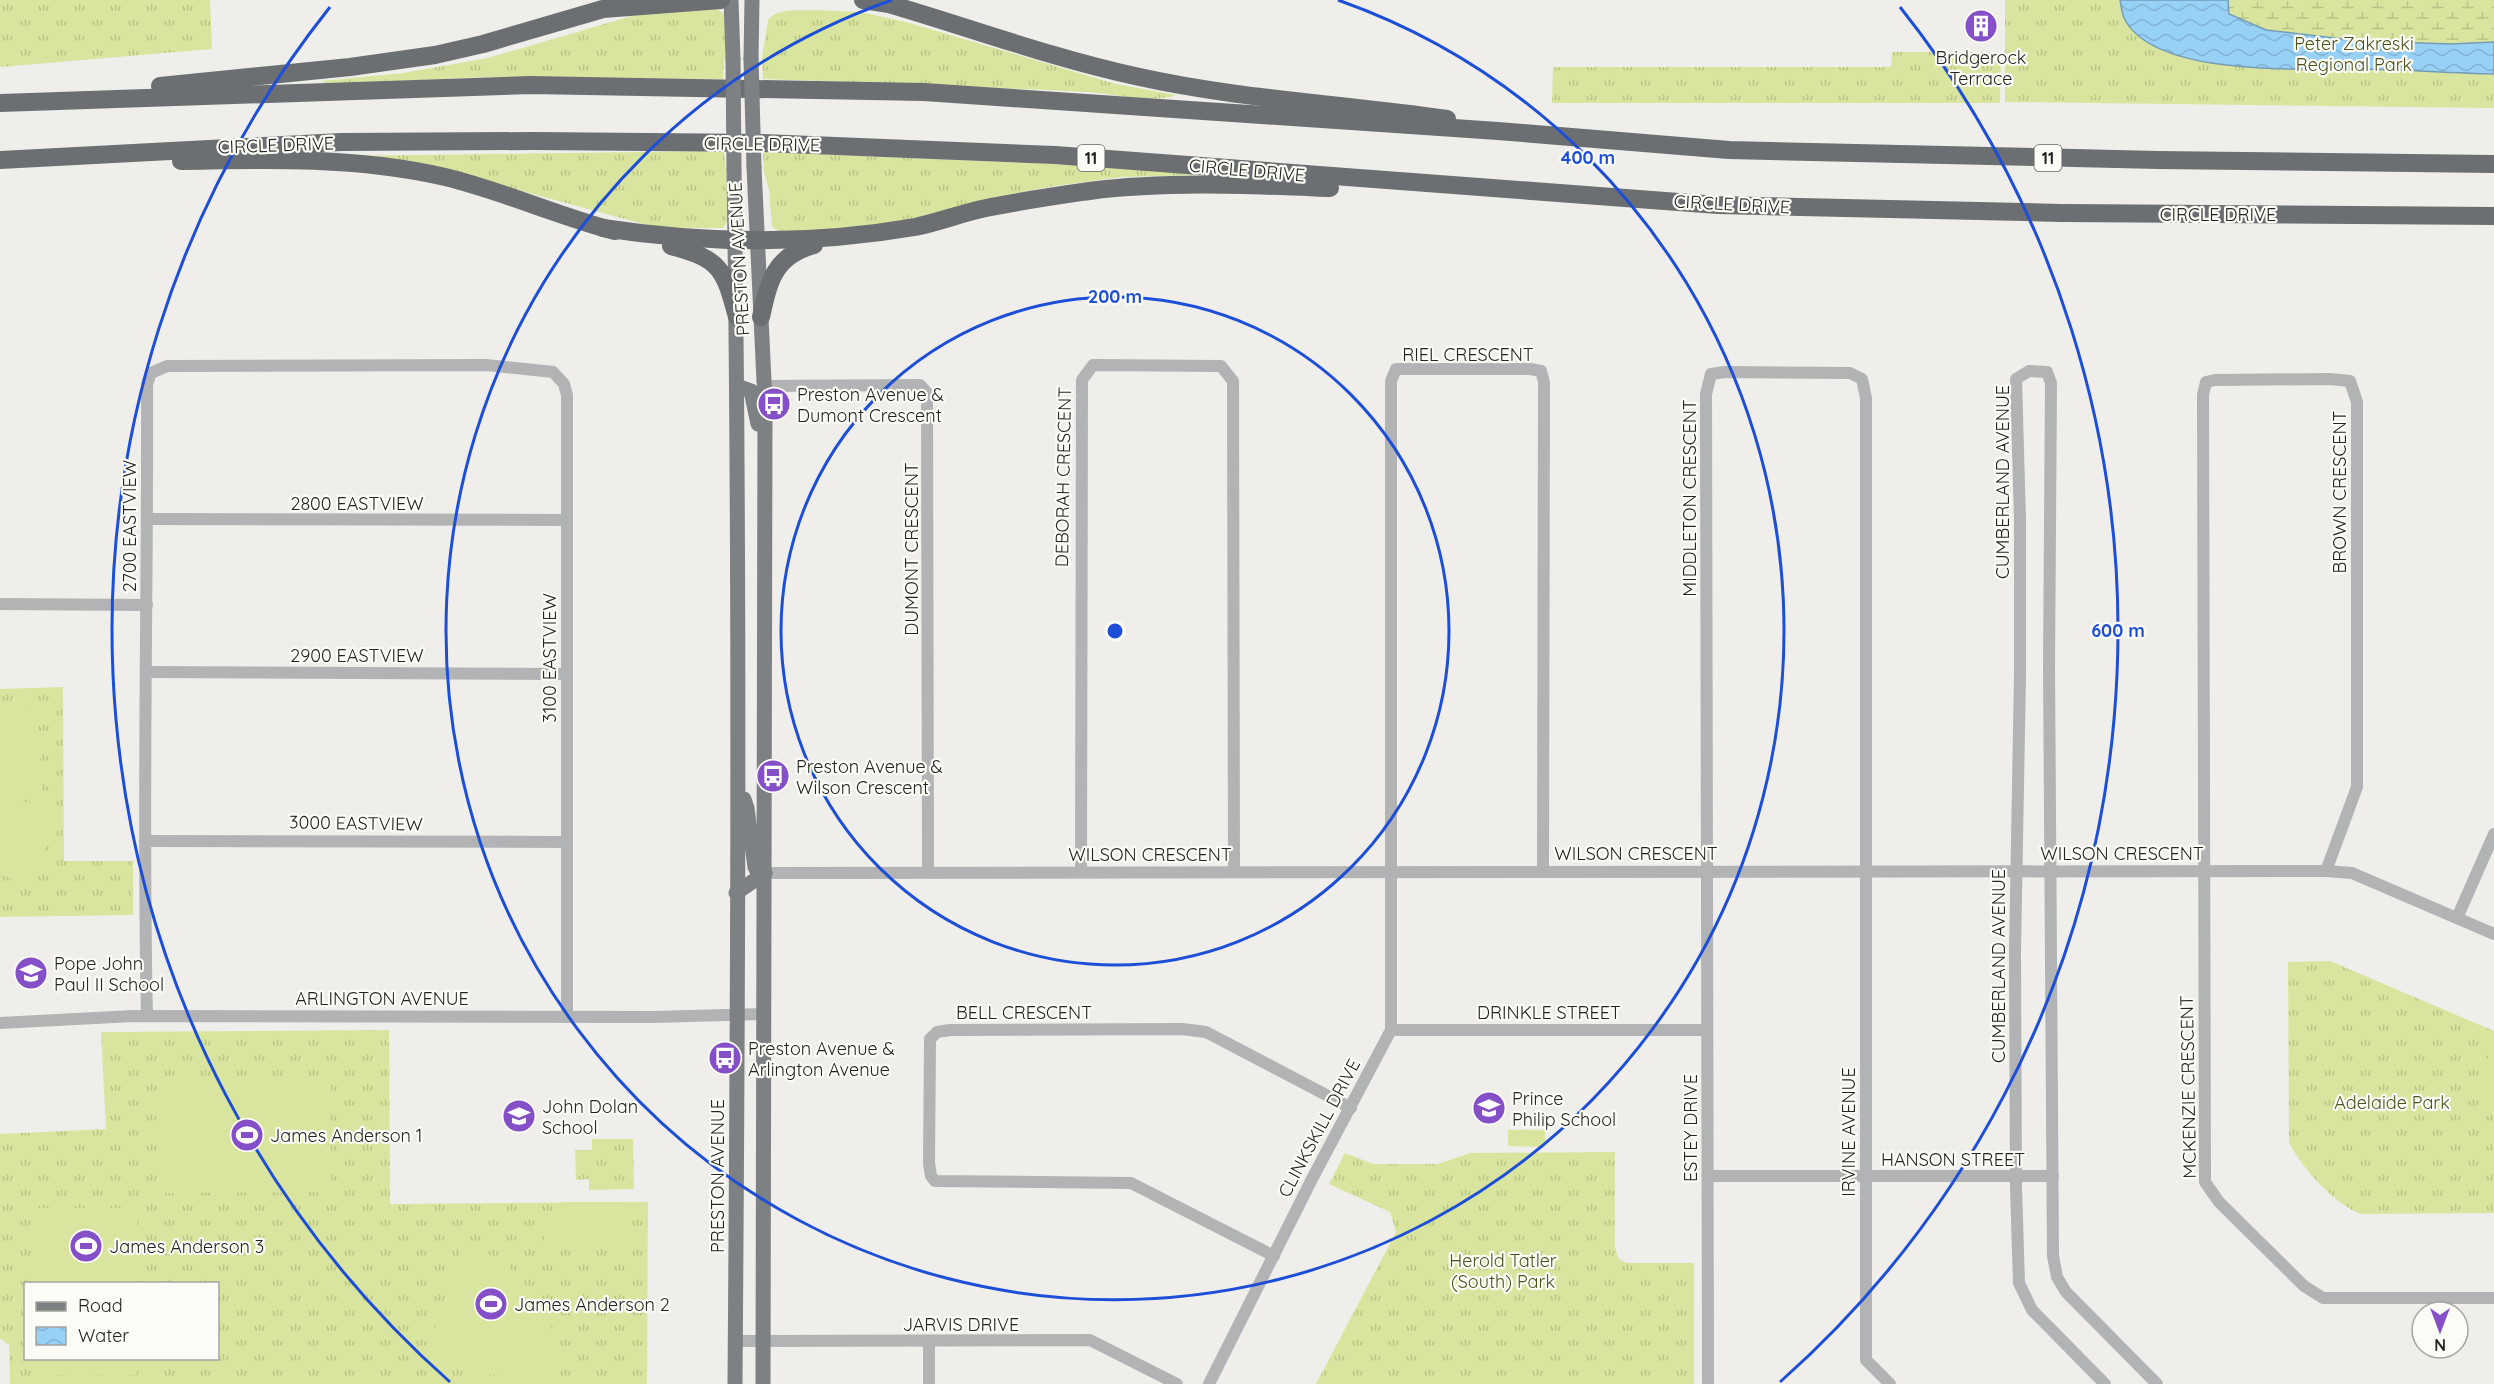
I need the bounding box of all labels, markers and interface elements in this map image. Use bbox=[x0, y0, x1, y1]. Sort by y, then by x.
building icon: Bridgerock Terrace bbox=[1963, 8, 1999, 44]
park label: Peter Zakreski Regional Park bbox=[2294, 32, 2414, 76]
place label: Bridgerock Terrace bbox=[1936, 46, 2026, 90]
street label: CIRCLE DRIVE bbox=[217, 131, 335, 159]
street label: CIRCLE DRIVE bbox=[704, 131, 820, 157]
road number: 11 bbox=[1078, 145, 1104, 171]
road number: 11 bbox=[2034, 145, 2062, 171]
text: 400 m bbox=[1561, 146, 1615, 169]
street label: CIRCLE DRIVE bbox=[1188, 153, 1306, 187]
street label: PRESTON AVENUE bbox=[723, 182, 755, 336]
street label: CIRCLE DRIVE bbox=[1673, 189, 1791, 219]
street label: CIRCLE DRIVE bbox=[2160, 203, 2276, 226]
text: 200 m bbox=[1088, 285, 1142, 308]
street label: RIEL CRESCENT bbox=[1402, 343, 1534, 366]
place label: Preston Avenue & Dumont Crescent bbox=[797, 383, 944, 427]
street label: CUMBERLAND AVENUE bbox=[1991, 385, 2014, 579]
bus stop icon: Preston Avenue & Dumont Crescent bbox=[756, 386, 792, 422]
street label: DEBORAH CRESCENT bbox=[1050, 387, 1076, 567]
street label: MIDDLETON CRESCENT bbox=[1678, 399, 1701, 597]
street label: BROWN CRESCENT bbox=[2328, 410, 2351, 573]
street label: 2700 EASTVIEW bbox=[118, 460, 141, 592]
street label: DUMONT CRESCENT bbox=[900, 462, 923, 636]
street label: 2800 EASTVIEW bbox=[290, 492, 424, 515]
street label: 3100 EASTVIEW bbox=[538, 593, 561, 723]
text: 600 m bbox=[2091, 619, 2145, 642]
centre of rings bbox=[1105, 621, 1125, 641]
street label: 2900 EASTVIEW bbox=[290, 644, 424, 667]
place label: Preston Avenue & Wilson Crescent bbox=[796, 755, 943, 799]
bus stop icon: Preston Avenue & Wilson Crescent bbox=[755, 758, 791, 794]
street label: 3000 EASTVIEW bbox=[289, 810, 423, 836]
street label: WILSON CRESCENT bbox=[1554, 842, 1718, 865]
street label: WILSON CRESCENT bbox=[2040, 842, 2204, 865]
street label: WILSON CRESCENT bbox=[1068, 843, 1232, 866]
street label: CUMBERLAND AVENUE bbox=[1987, 869, 2010, 1063]
place label: Pope John Paul II School bbox=[54, 952, 164, 996]
school or university icon: Pope John Paul II School bbox=[13, 955, 49, 991]
street label: ARLINGTON AVENUE bbox=[295, 987, 469, 1010]
street label: MCKENZIE CRESCENT bbox=[2175, 995, 2201, 1179]
street label: BELL CRESCENT bbox=[956, 1001, 1092, 1024]
street label: DRINKLE STREET bbox=[1477, 1001, 1621, 1024]
place label: Preston Avenue & Arlington Avenue bbox=[748, 1037, 895, 1081]
bus stop icon: Preston Avenue & Arlington Avenue bbox=[707, 1040, 743, 1076]
street label: CLINKSKILL DRIVE bbox=[1273, 1055, 1365, 1201]
street label: IRVINE AVENUE bbox=[1837, 1067, 1860, 1197]
street label: ESTEY DRIVE bbox=[1679, 1074, 1702, 1182]
place label: Prince Philip School bbox=[1512, 1087, 1616, 1131]
school or university icon: Prince Philip School bbox=[1471, 1090, 1507, 1126]
park label: Adelaide Park bbox=[2334, 1091, 2450, 1114]
place label: John Dolan School bbox=[542, 1095, 638, 1139]
school or university icon: John Dolan School bbox=[501, 1098, 537, 1134]
street label: PRESTON AVENUE bbox=[706, 1099, 729, 1253]
sports icon: James Anderson 1 bbox=[229, 1117, 265, 1153]
place label: James Anderson 1 bbox=[270, 1124, 423, 1147]
street label: HANSON STREET bbox=[1881, 1148, 2025, 1171]
sports icon: James Anderson 3 bbox=[68, 1228, 104, 1264]
place label: James Anderson 3 bbox=[109, 1235, 264, 1258]
park label: Herold Tatler (South) Park bbox=[1449, 1249, 1557, 1293]
legend bbox=[24, 1282, 219, 1360]
sports icon: James Anderson 2 bbox=[473, 1286, 509, 1322]
place label: James Anderson 2 bbox=[514, 1293, 670, 1316]
text: Road bbox=[78, 1294, 123, 1317]
north arrow bbox=[2410, 1300, 2470, 1360]
street label: JARVIS DRIVE bbox=[903, 1313, 1019, 1336]
text: Water bbox=[78, 1324, 129, 1347]
text: N bbox=[2434, 1335, 2446, 1355]

